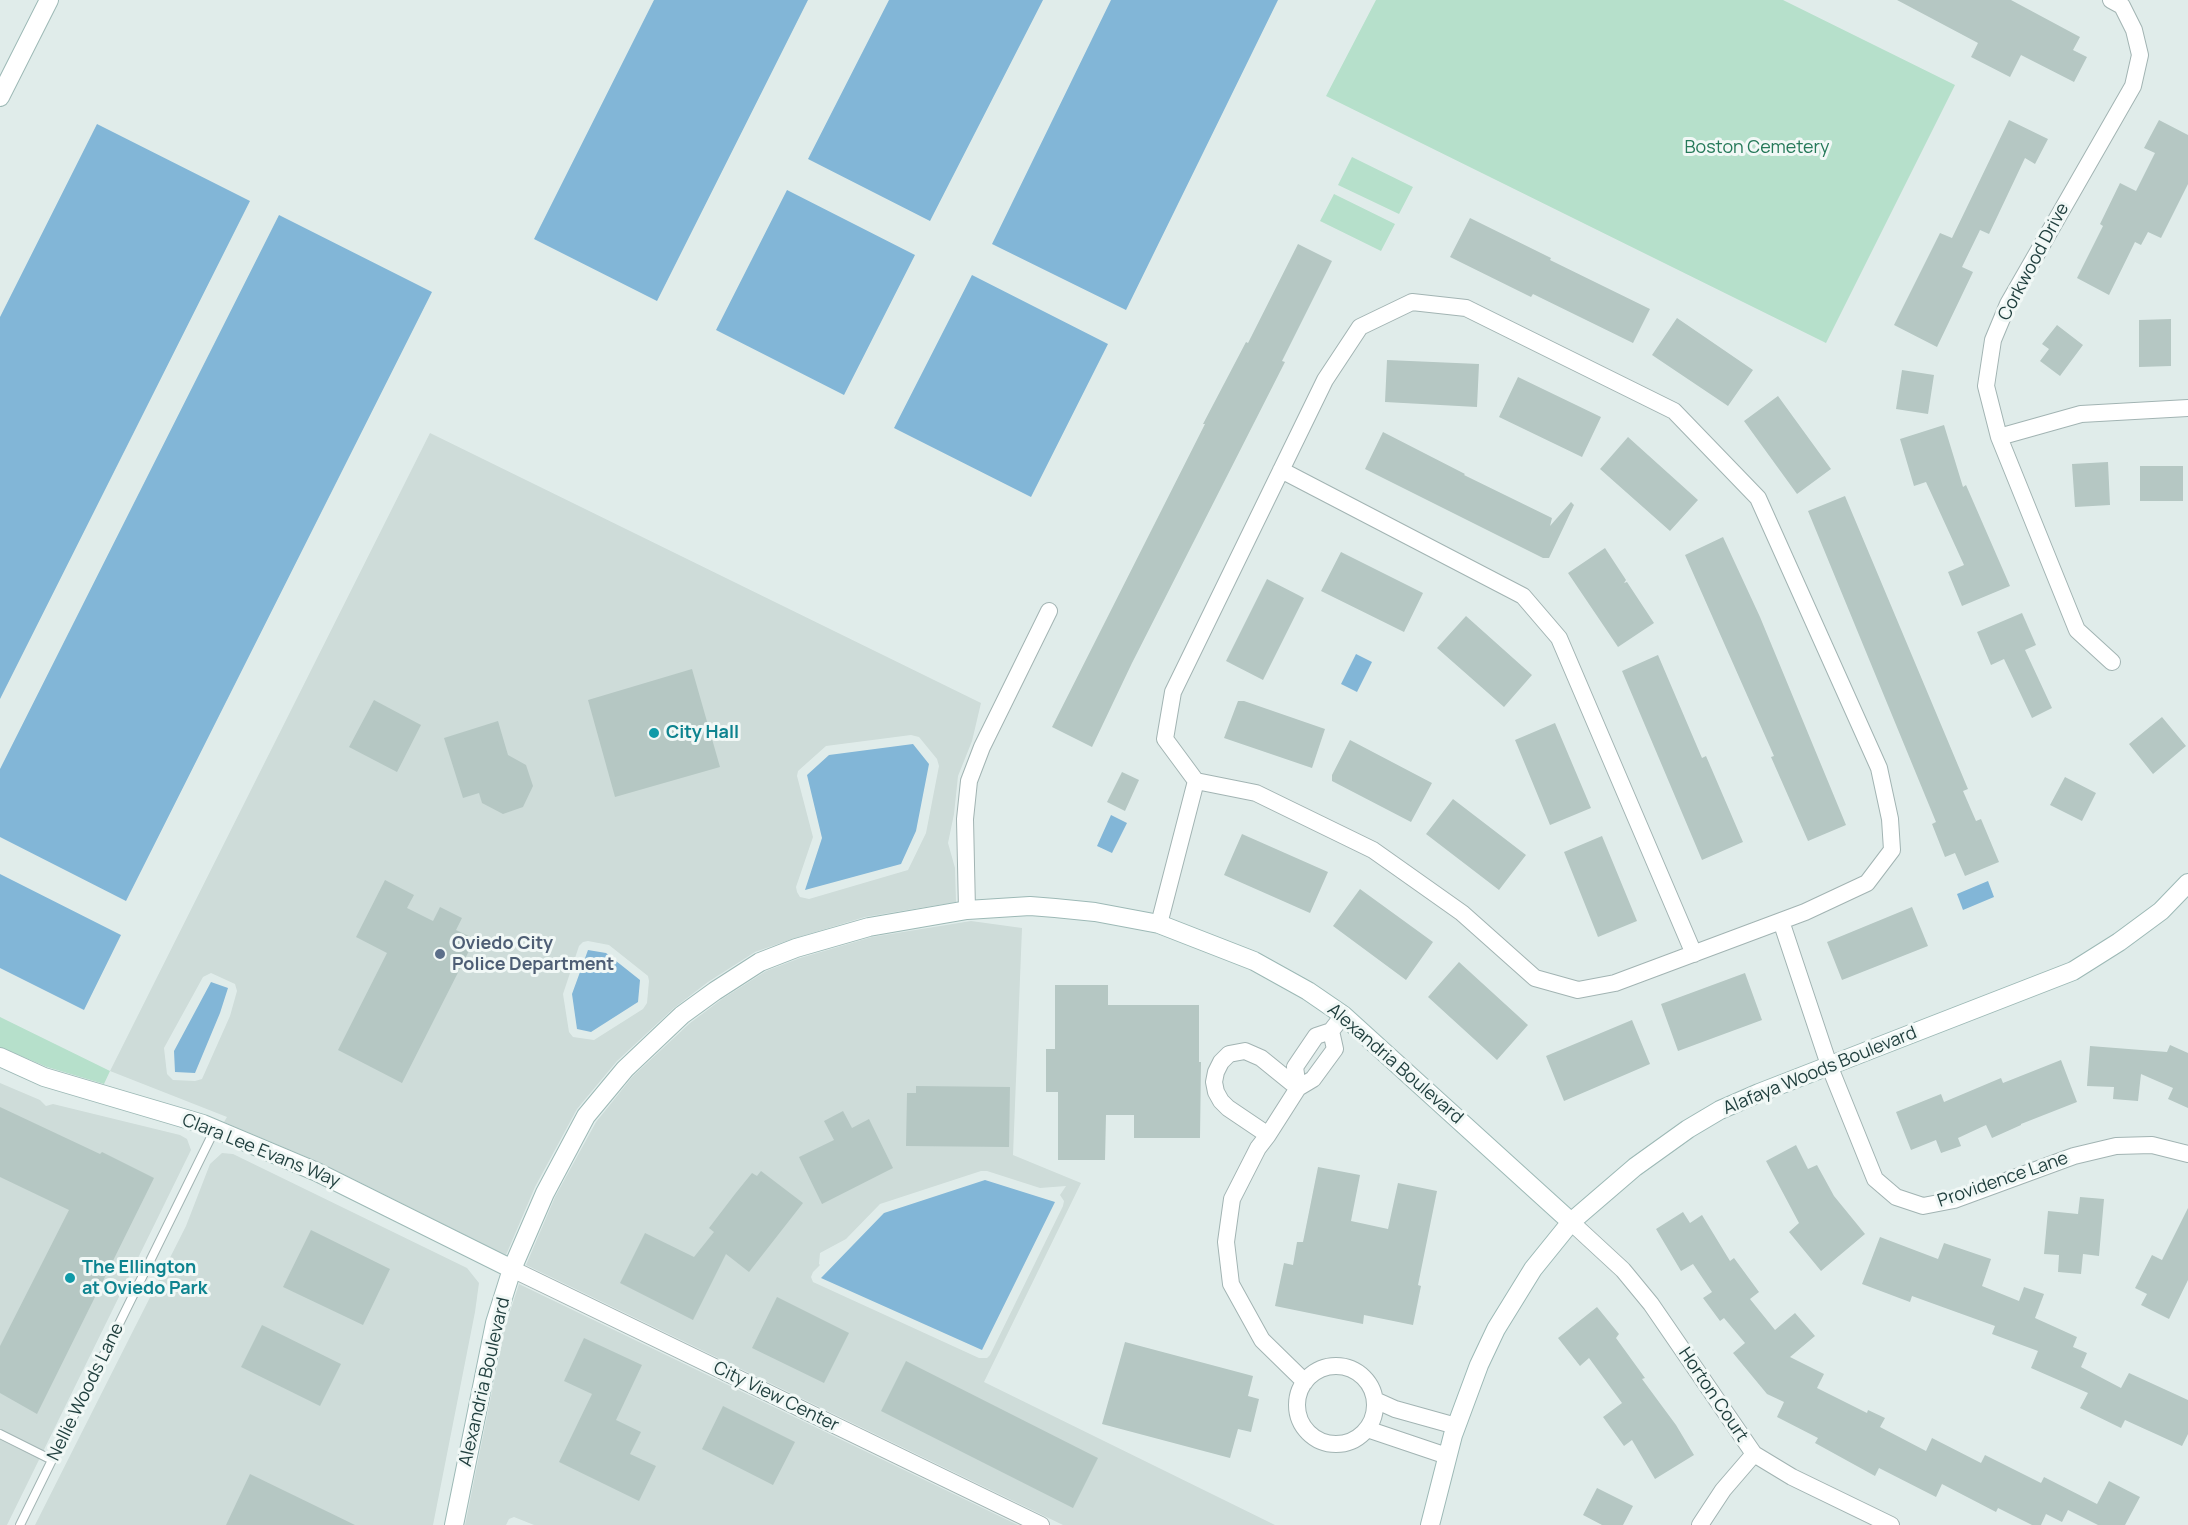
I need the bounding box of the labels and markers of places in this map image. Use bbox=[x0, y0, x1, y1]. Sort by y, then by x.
place label: City Hall bbox=[666, 722, 739, 744]
marker: City Hall bbox=[647, 726, 661, 740]
place label: Oviedo City Police Department bbox=[452, 933, 614, 976]
marker: Oviedo City Police Department bbox=[433, 947, 447, 961]
place label: The Ellington at Oviedo Park bbox=[82, 1257, 207, 1300]
marker: The Ellington at Oviedo Park bbox=[63, 1271, 77, 1285]

